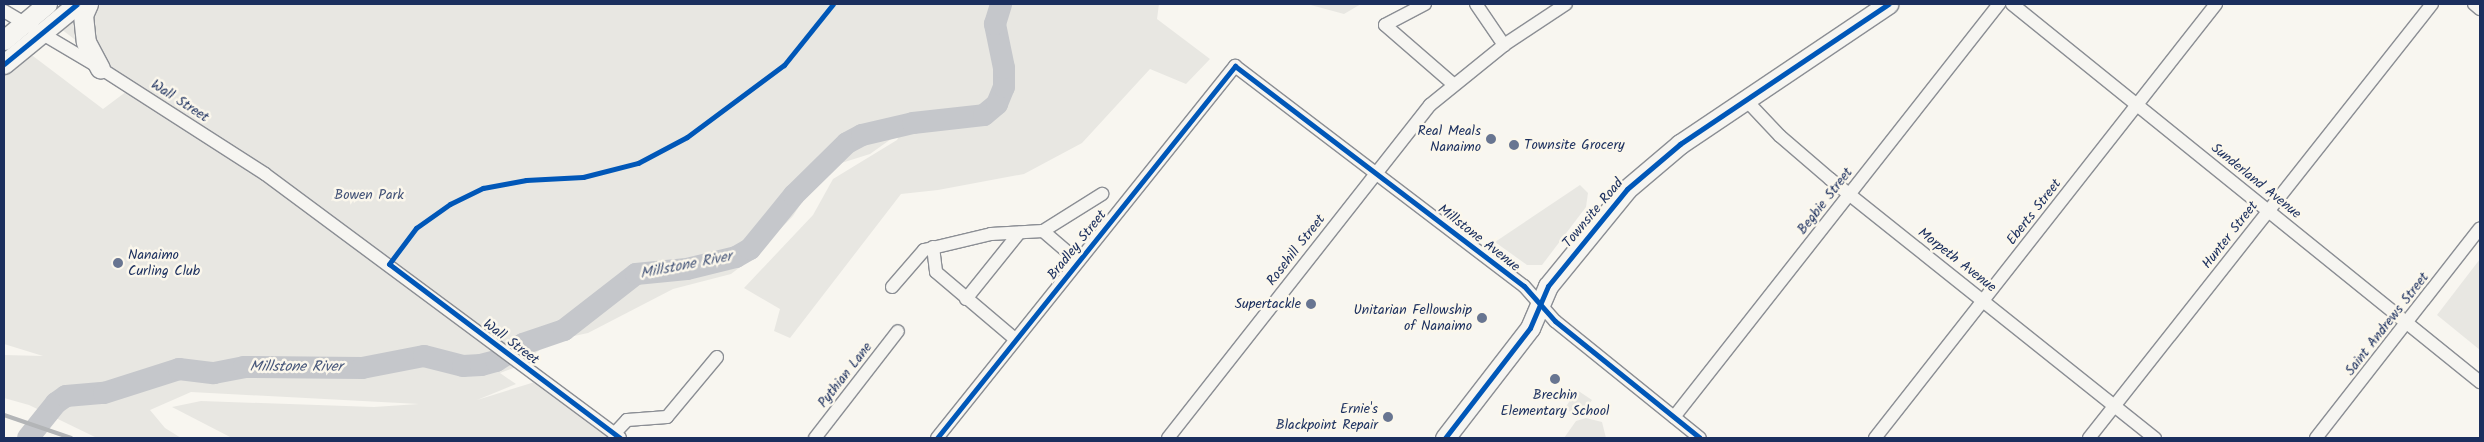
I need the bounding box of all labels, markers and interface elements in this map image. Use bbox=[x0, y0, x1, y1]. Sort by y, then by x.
street label: Wall Street bbox=[148, 76, 212, 126]
place label: Real Meals Nanaimo bbox=[1418, 123, 1481, 156]
marker: Real Meals Nanaimo bbox=[1485, 133, 1497, 145]
place label: Townsite Grocery bbox=[1524, 137, 1625, 153]
marker: Townsite Grocery bbox=[1508, 139, 1520, 151]
street label: Sunderland Avenue bbox=[2208, 140, 2304, 222]
street label: Begbie Street bbox=[1794, 164, 1856, 238]
street label: Townsite Road bbox=[1559, 175, 1627, 251]
street label: Eberts Street bbox=[2003, 176, 2065, 248]
park label: Bowen Park bbox=[334, 187, 404, 203]
street label: Hunter Street bbox=[2198, 198, 2262, 272]
street label: Millstone Avenue bbox=[1435, 201, 1523, 275]
street label: Bradley Street bbox=[1044, 207, 1110, 283]
street label: Rosehill Street bbox=[1263, 211, 1329, 289]
street label: Morpeth Avenue bbox=[1914, 224, 2000, 296]
place label: Nanaimo Curling Club bbox=[128, 247, 200, 280]
water label: Millstone River bbox=[639, 248, 733, 284]
marker: Nanaimo Curling Club bbox=[112, 257, 124, 269]
street label: Saint Andrews Street bbox=[2342, 269, 2432, 379]
place label: Supertackle bbox=[1235, 296, 1301, 312]
marker: Supertackle bbox=[1305, 298, 1317, 310]
place label: Unitarian Fellowship of Nanaimo bbox=[1354, 302, 1472, 334]
marker: Unitarian Fellowship of Nanaimo bbox=[1476, 312, 1488, 324]
street label: Wall Street bbox=[480, 316, 542, 368]
street label: Pythian Lane bbox=[814, 339, 876, 411]
water label: Millstone River bbox=[250, 359, 342, 377]
marker: Brechin Elementary School bbox=[1549, 373, 1561, 385]
place label: Brechin Elementary School bbox=[1501, 387, 1609, 420]
place label: Ernie's Blackpoint Repair bbox=[1276, 401, 1378, 434]
marker: Ernie's Blackpoint Repair bbox=[1382, 411, 1394, 423]

